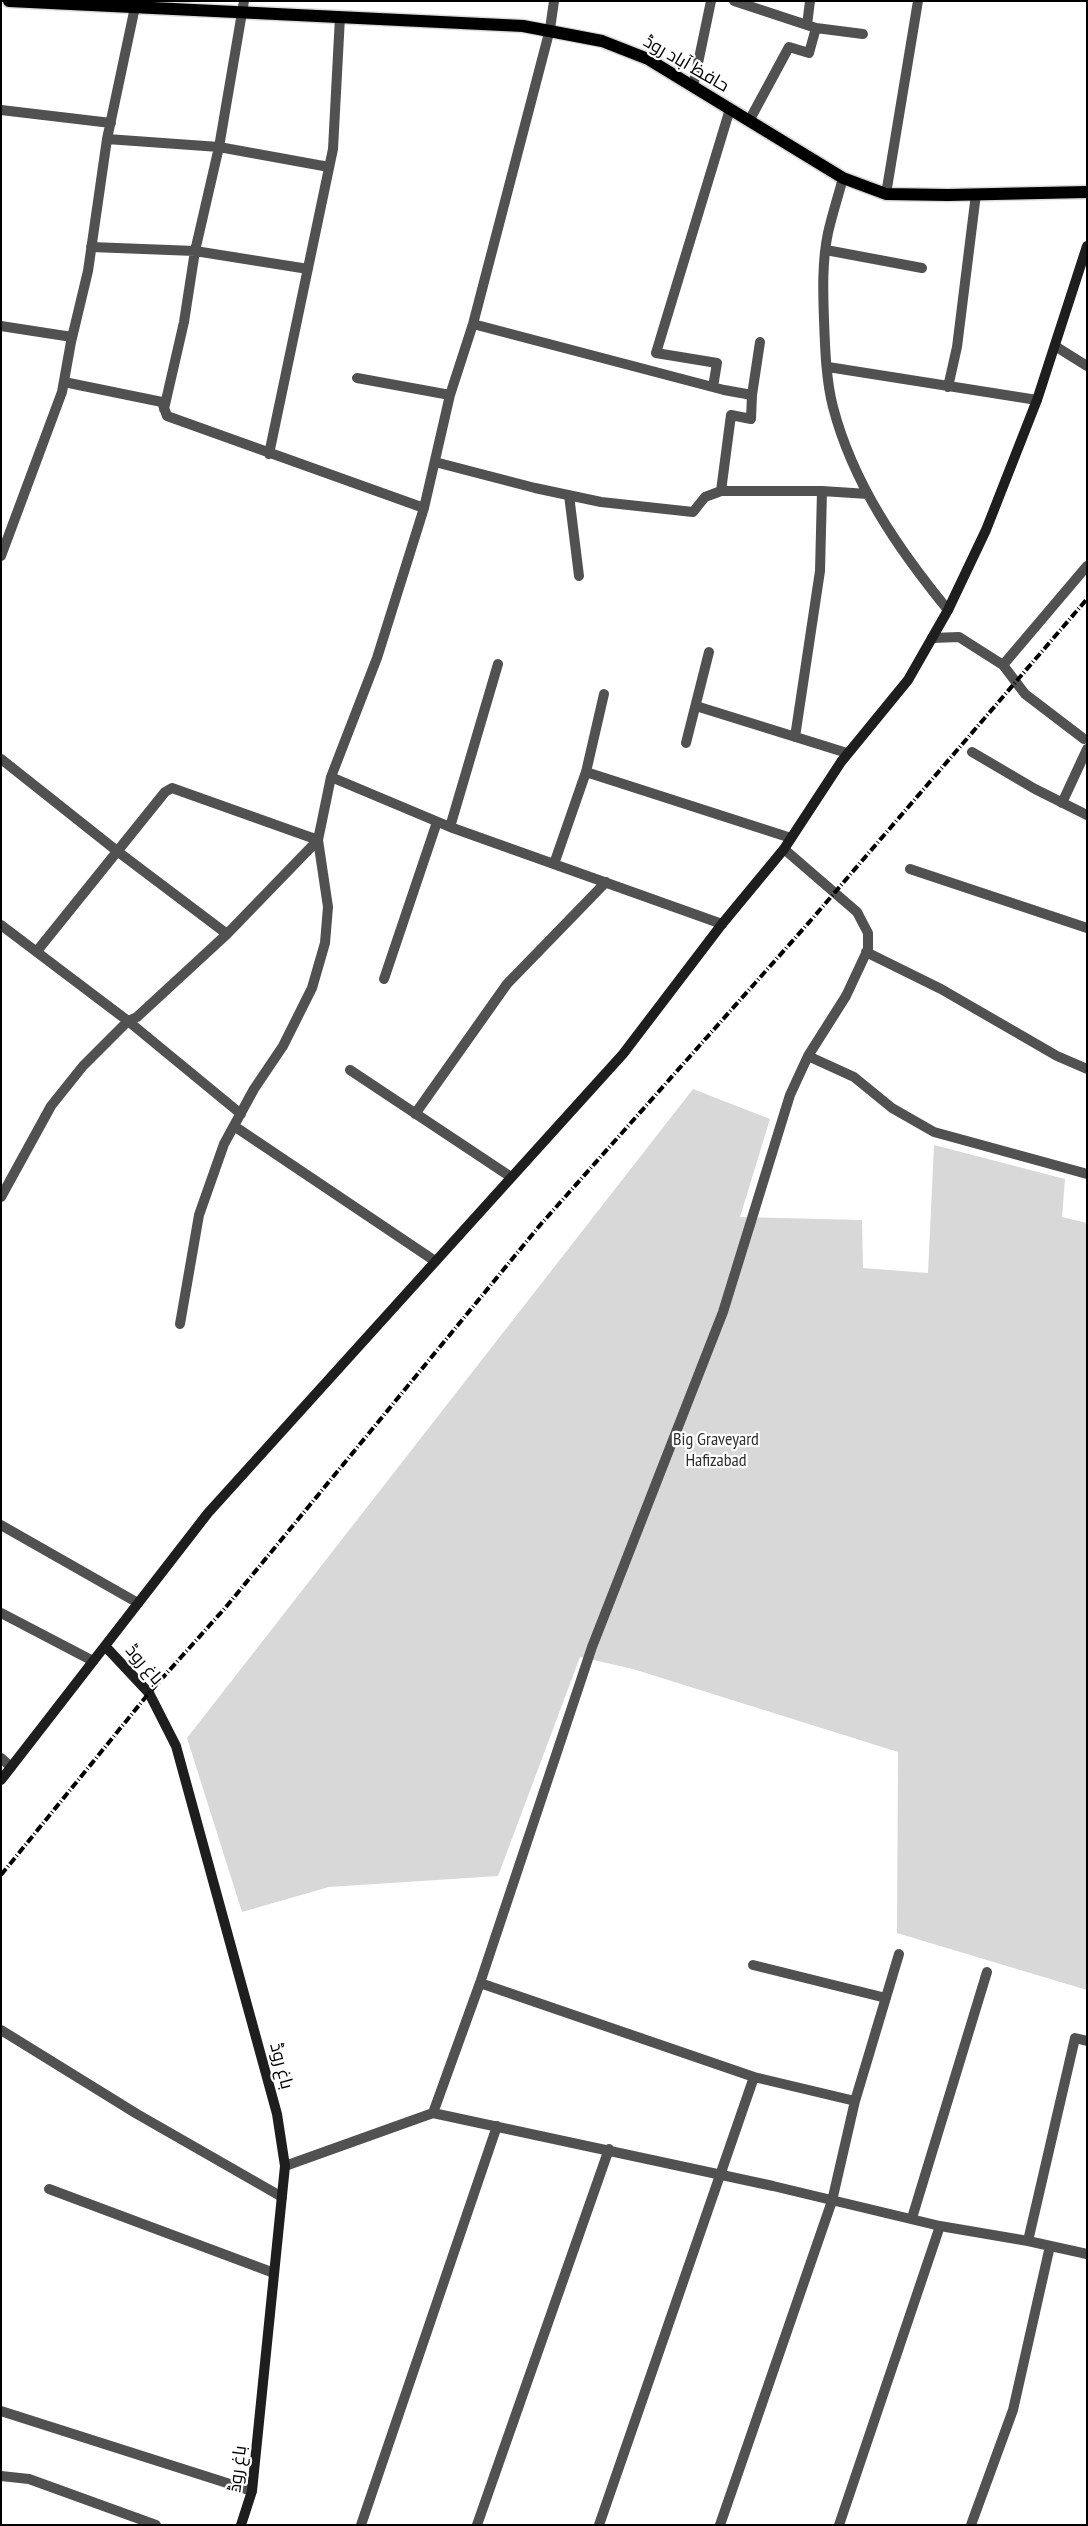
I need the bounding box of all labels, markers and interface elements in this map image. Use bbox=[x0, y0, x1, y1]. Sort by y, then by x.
street label: حافظ آباد روڈ bbox=[639, 31, 733, 97]
park label: Big Graveyard Hafizabad bbox=[673, 1429, 759, 1472]
street label: باغ روڈ bbox=[120, 1640, 168, 1690]
street label: باغ روڈ bbox=[264, 2040, 298, 2092]
street label: باغ روڈ bbox=[224, 2444, 252, 2494]

